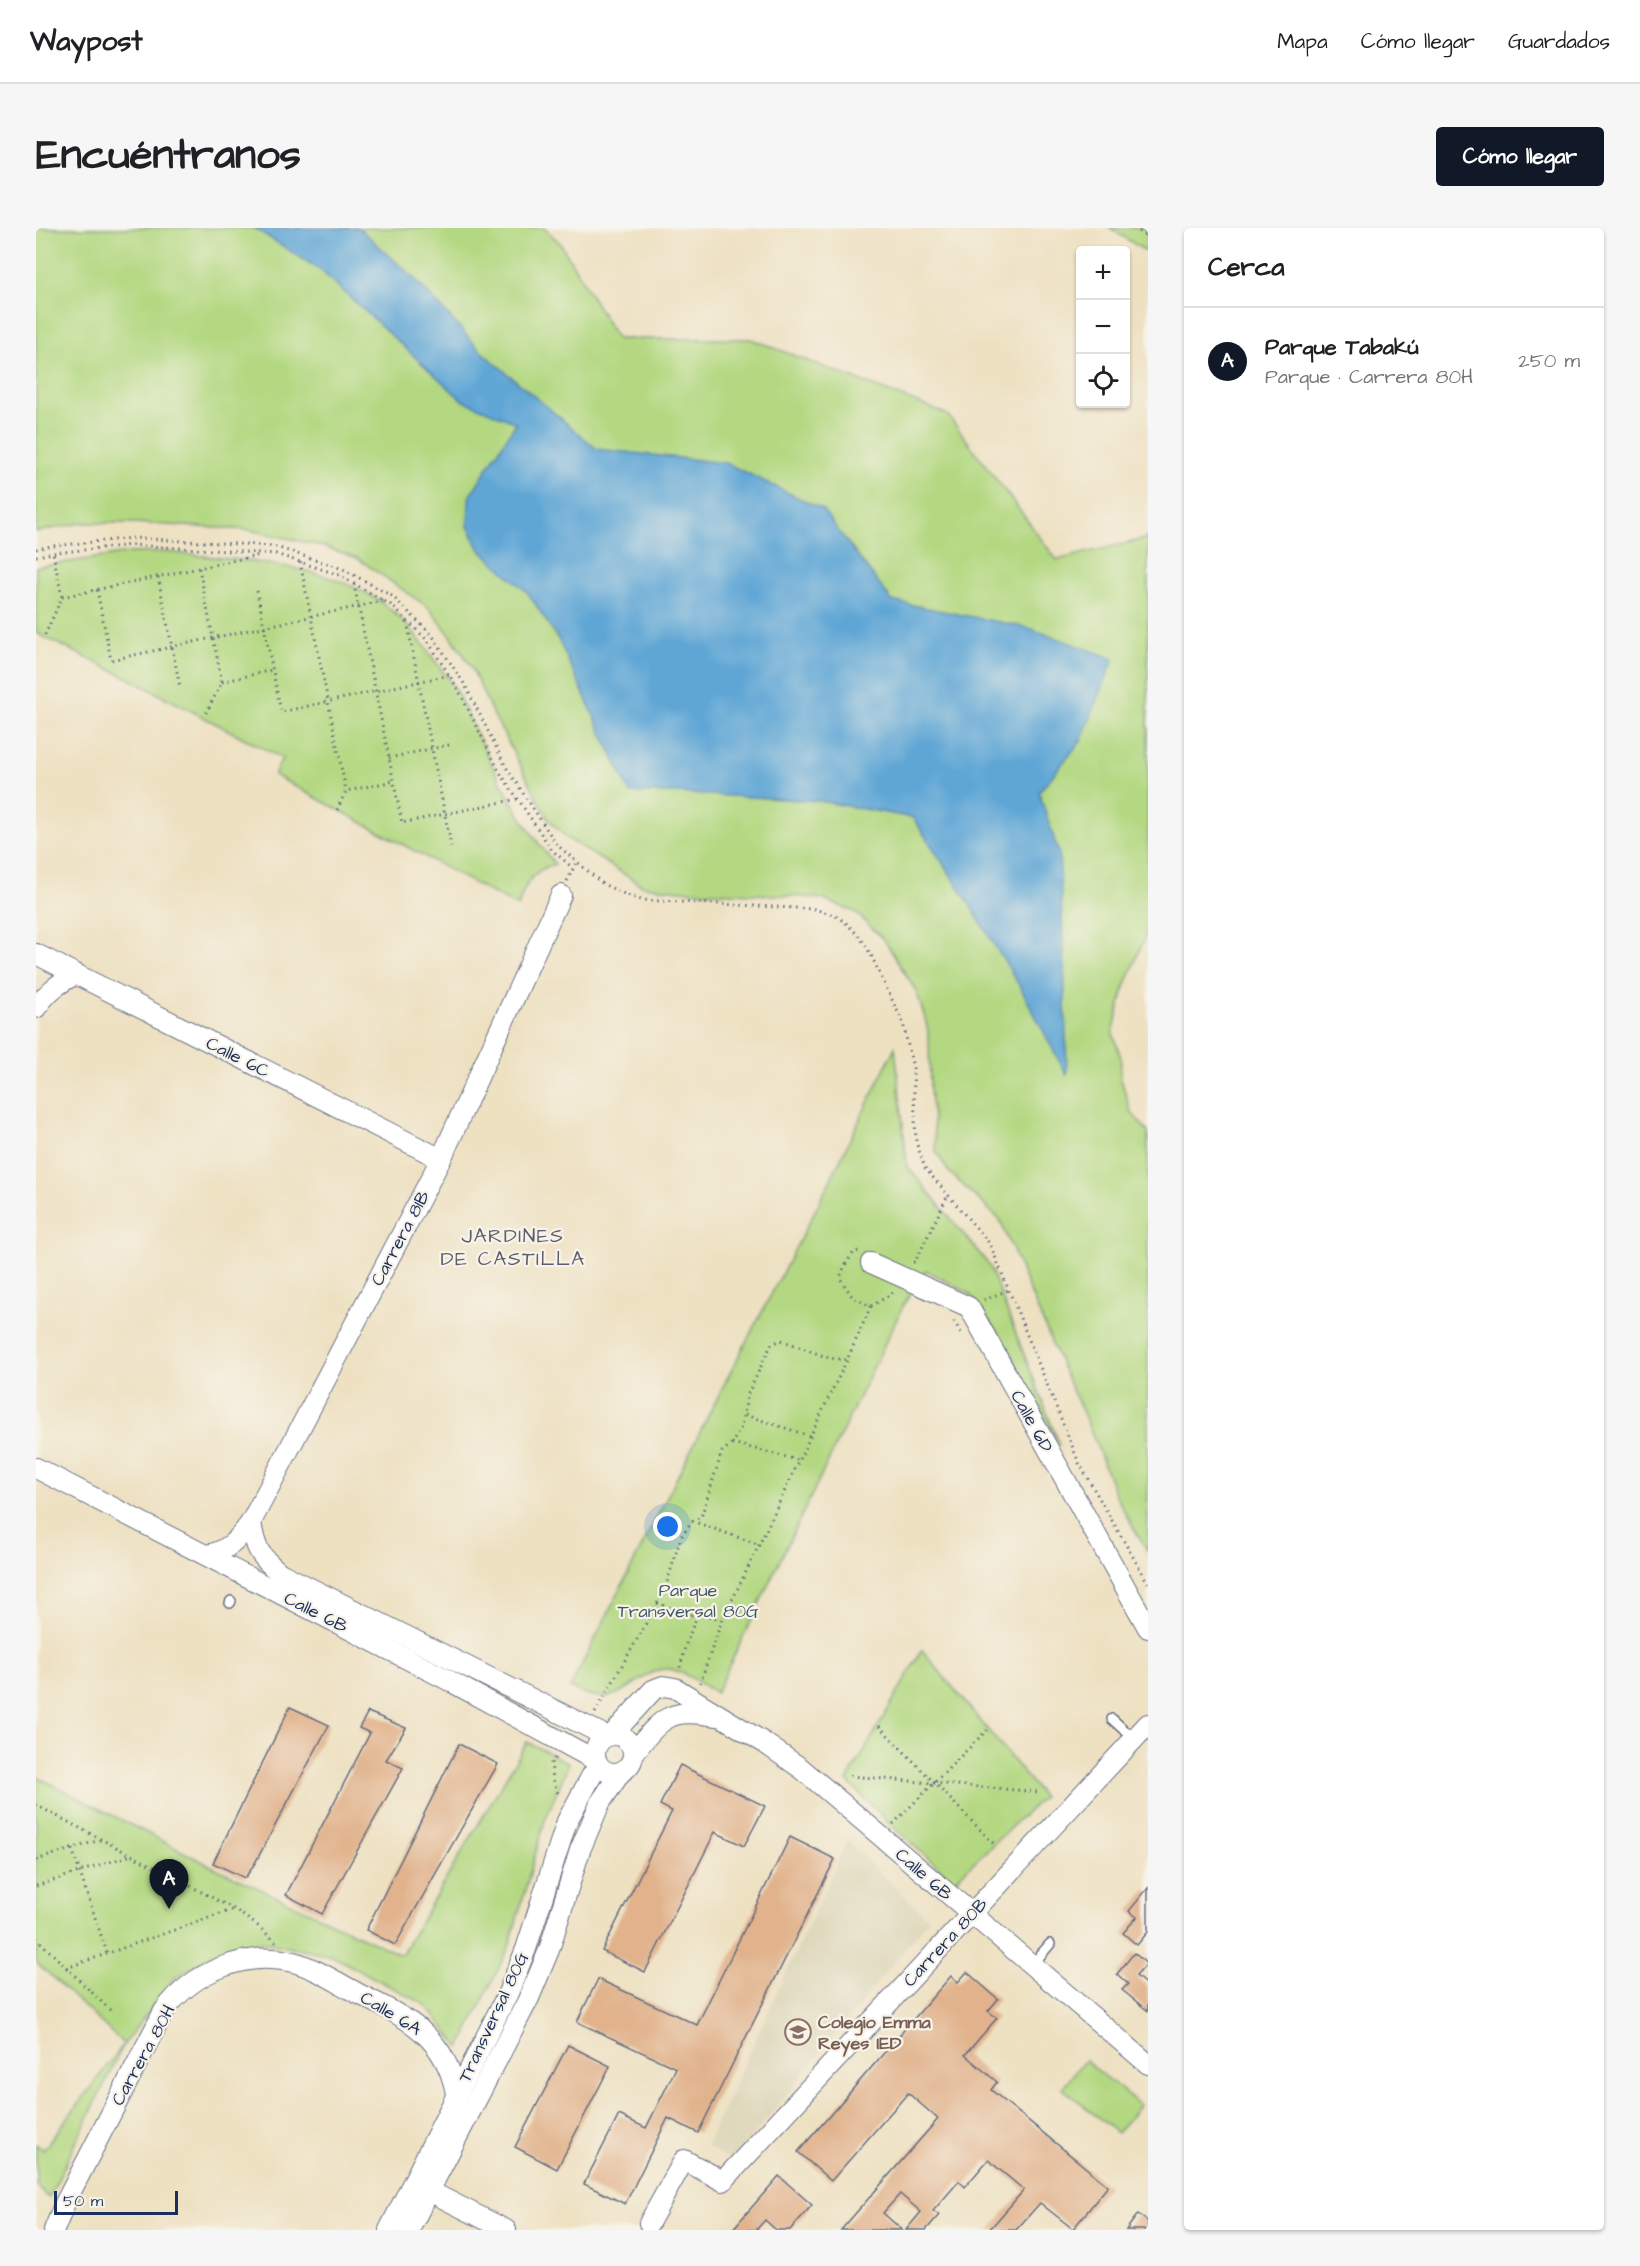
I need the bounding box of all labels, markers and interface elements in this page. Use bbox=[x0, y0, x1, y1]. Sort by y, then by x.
text: Waypost bbox=[30, 22, 143, 61]
text: Mapa bbox=[1277, 27, 1328, 56]
text: Cómo llegar bbox=[1361, 27, 1475, 56]
text: Guardados bbox=[1508, 27, 1610, 56]
text: Encuéntranos bbox=[36, 127, 301, 185]
button: Cómo llegar bbox=[1436, 127, 1604, 186]
map controls bbox=[1076, 246, 1130, 408]
button: + bbox=[1076, 246, 1130, 300]
text: Cerca bbox=[1208, 249, 1285, 285]
button: − bbox=[1076, 300, 1130, 354]
text: Parque Tabakú bbox=[1265, 332, 1419, 363]
text: A bbox=[1221, 347, 1234, 375]
text: 250 m bbox=[1518, 347, 1580, 375]
button: locate bbox=[1076, 354, 1130, 408]
text: Parque · Carrera 80H bbox=[1265, 363, 1473, 391]
street label: Calle 6C bbox=[202, 1031, 274, 1084]
street label: Carrera 81B bbox=[365, 1186, 436, 1290]
district label: JARDINES DE CASTILLA bbox=[440, 1222, 586, 1273]
street label: Calle 6D bbox=[1004, 1386, 1059, 1457]
your location bbox=[653, 1512, 682, 1541]
park label: Parque Transversal 80G bbox=[617, 1578, 759, 1624]
street label: Calle 6B bbox=[280, 1586, 352, 1639]
street label: Calle 6B bbox=[890, 1842, 958, 1906]
pin: A bbox=[150, 1860, 188, 1909]
street label: Carrera 80B bbox=[897, 1892, 993, 1992]
street label: Transversal 80G bbox=[452, 1948, 535, 2086]
street label: Calle 6A bbox=[355, 1985, 426, 2042]
street label: Carrera 80H bbox=[105, 2000, 182, 2110]
place label: Colegio Emma Reyes IED bbox=[818, 2010, 931, 2057]
school or university icon: Colegio Emma Reyes IED bbox=[783, 2017, 813, 2047]
scale bar bbox=[54, 2188, 178, 2216]
text: 50 m bbox=[63, 2190, 103, 2212]

